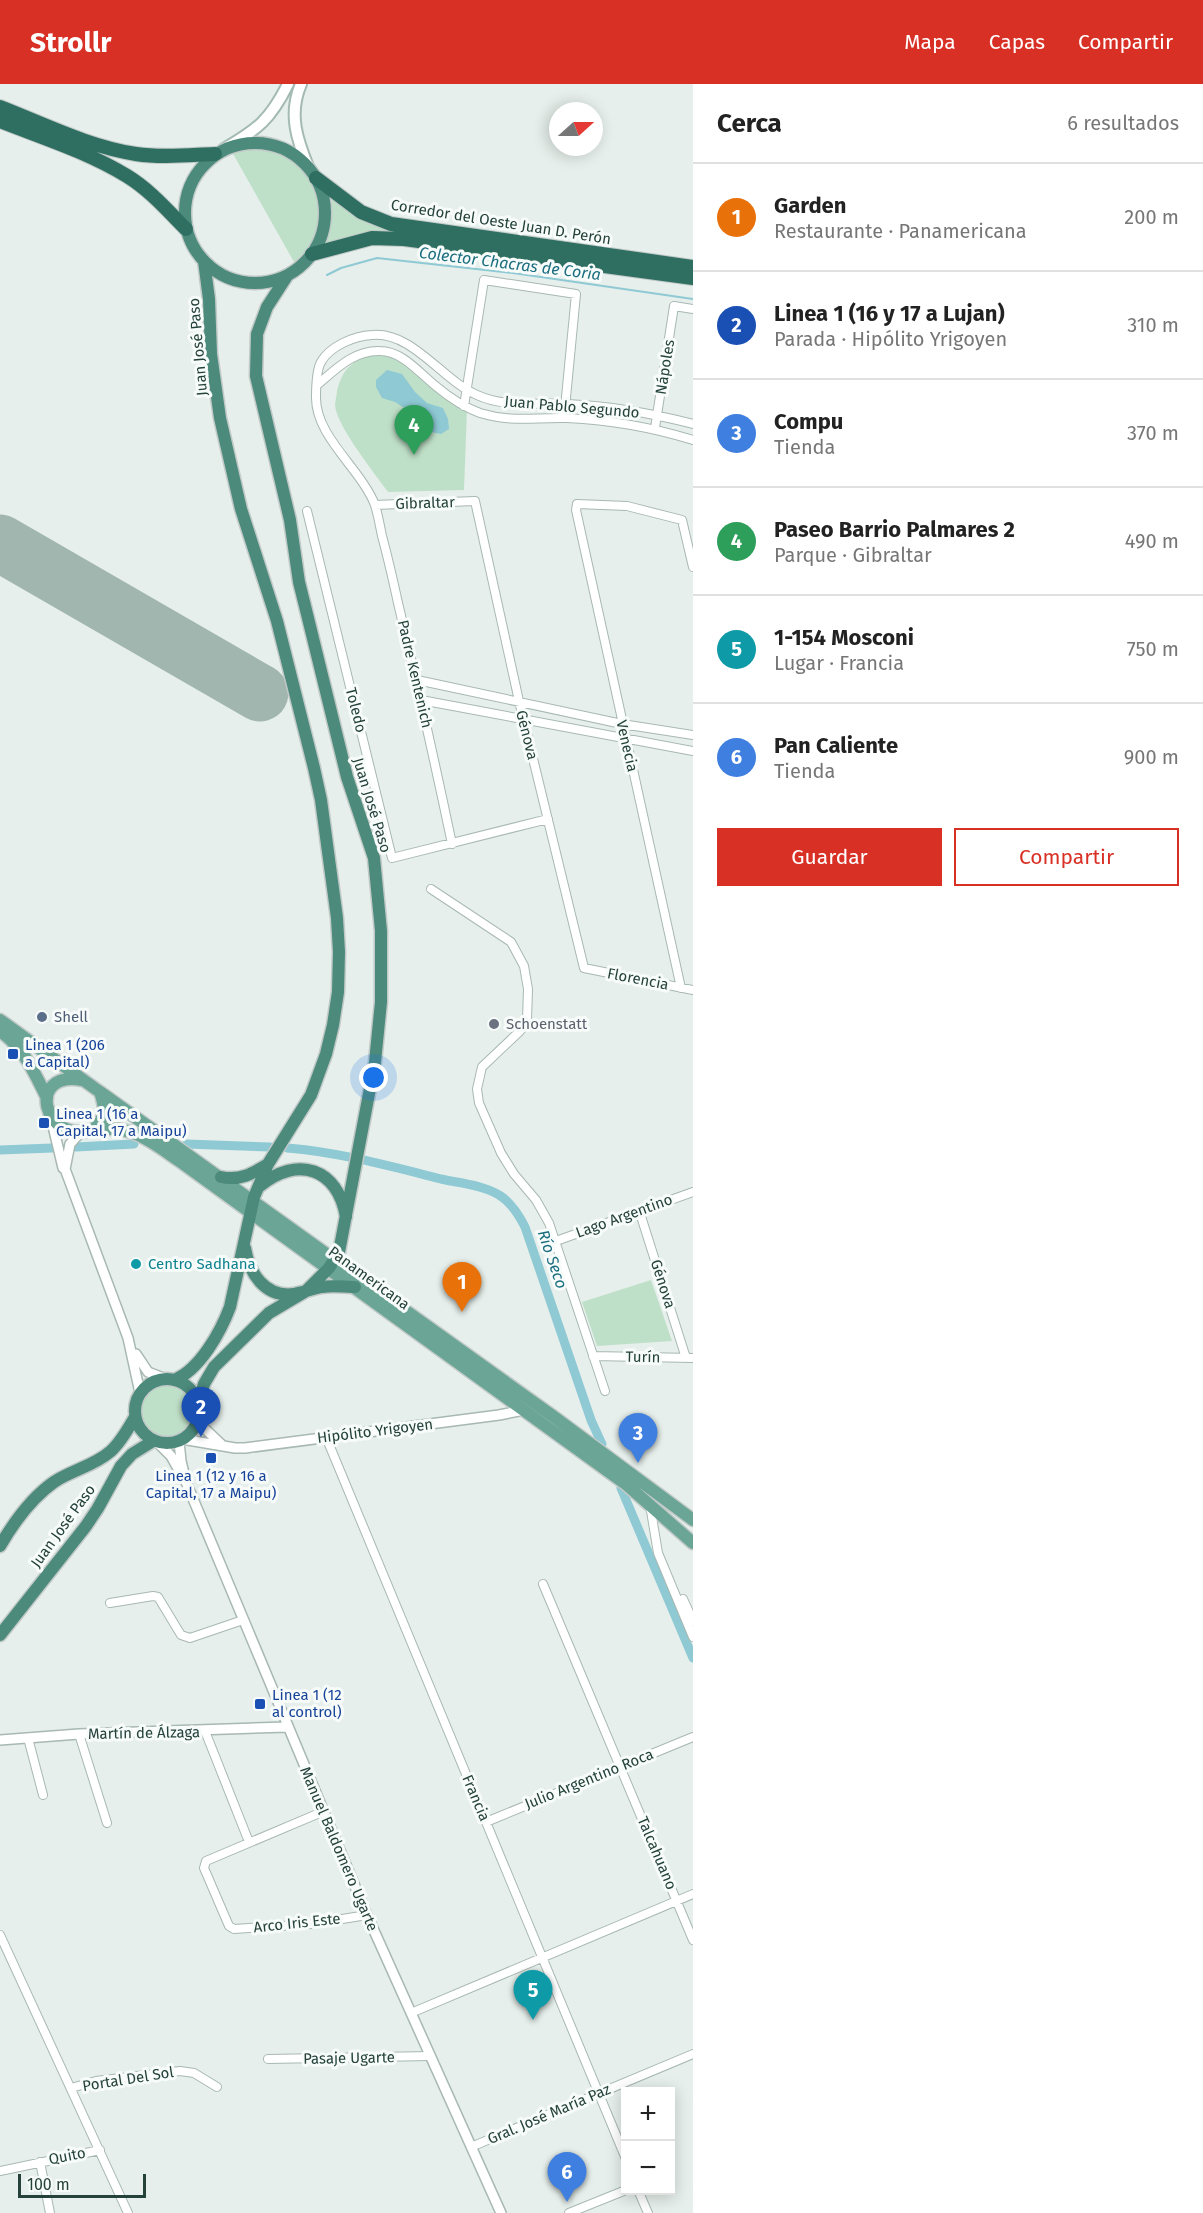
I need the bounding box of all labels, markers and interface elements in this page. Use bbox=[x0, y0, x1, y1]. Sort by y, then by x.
text: Strollr bbox=[30, 26, 111, 59]
text: Mapa bbox=[904, 29, 956, 55]
text: Capas bbox=[989, 29, 1045, 55]
text: Compartir bbox=[1078, 29, 1173, 55]
north arrow bbox=[549, 102, 603, 156]
text: Cerca bbox=[717, 108, 782, 139]
text: 6 resultados bbox=[1067, 111, 1179, 135]
text: Garden bbox=[774, 192, 846, 219]
street label: Corredor del Oeste Juan D. Perón bbox=[390, 196, 612, 248]
text: 1 bbox=[732, 205, 741, 229]
text: 200 m bbox=[1124, 205, 1179, 229]
text: Restaurante · Panamericana bbox=[774, 219, 1027, 243]
water label: Colector Chacras de Coria bbox=[418, 243, 602, 284]
street label: Juan José Paso bbox=[185, 297, 211, 397]
text: Linea 1 (16 y 17 a Lujan) bbox=[774, 300, 1005, 327]
text: 2 bbox=[731, 313, 742, 337]
text: 310 m bbox=[1127, 313, 1179, 337]
text: Parada · Hipólito Yrigoyen bbox=[774, 327, 1007, 351]
street label: Nápoles bbox=[652, 338, 678, 396]
street label: Juan Pablo Segundo bbox=[504, 392, 640, 422]
pin: 4 bbox=[394, 406, 434, 455]
text: Compu bbox=[774, 408, 843, 435]
text: 3 bbox=[731, 421, 742, 445]
text: 370 m bbox=[1127, 421, 1179, 445]
text: Tienda bbox=[774, 435, 835, 459]
street label: Gibraltar bbox=[395, 493, 455, 513]
text: Paseo Barrio Palmares 2 bbox=[774, 516, 1015, 543]
text: 4 bbox=[731, 529, 742, 553]
text: 490 m bbox=[1125, 529, 1179, 553]
text: Parque · Gibraltar bbox=[774, 543, 932, 567]
street label: Padre Kentenich bbox=[394, 618, 436, 730]
text: 1-154 Mosconi bbox=[774, 624, 914, 651]
text: 5 bbox=[731, 637, 742, 661]
text: 750 m bbox=[1127, 637, 1179, 661]
text: Lugar · Francia bbox=[774, 651, 904, 675]
street label: Toledo bbox=[342, 686, 370, 734]
street label: Génova bbox=[512, 708, 542, 762]
street label: Venecia bbox=[612, 718, 642, 774]
text: Pan Caliente bbox=[774, 732, 898, 759]
text: 6 bbox=[731, 745, 742, 769]
text: 900 m bbox=[1124, 745, 1179, 769]
street label: Juan José Paso bbox=[349, 755, 395, 855]
text: Tienda bbox=[774, 759, 835, 783]
button: Guardar bbox=[717, 828, 942, 886]
button: Compartir bbox=[954, 828, 1179, 886]
street label: Florencia bbox=[606, 964, 670, 994]
place label: Shell bbox=[54, 1008, 89, 1026]
marker: Shell bbox=[35, 1010, 49, 1024]
place label: Schoenstatt bbox=[506, 1015, 588, 1033]
marker: Schoenstatt bbox=[487, 1017, 501, 1031]
place label: Linea 1 (206 a Capital) bbox=[25, 1036, 105, 1071]
marker: Linea 1 (206 a Capital) bbox=[6, 1047, 20, 1061]
your location bbox=[359, 1063, 388, 1092]
place label: Linea 1 (16 a Capital, 17 a Maipu) bbox=[56, 1105, 187, 1140]
marker: Linea 1 (16 a Capital, 17 a Maipu) bbox=[37, 1116, 51, 1130]
street label: Lago Argentino bbox=[573, 1190, 675, 1242]
water label: Río Seco bbox=[534, 1227, 571, 1291]
street label: Panamericana bbox=[325, 1242, 413, 1314]
place label: Centro Sadhana bbox=[148, 1255, 256, 1273]
marker: Centro Sadhana bbox=[129, 1257, 143, 1271]
street label: Génova bbox=[647, 1257, 679, 1311]
pin: 1 bbox=[442, 1262, 482, 1312]
street label: Turín bbox=[625, 1348, 661, 1366]
pin: 2 bbox=[182, 1388, 220, 1437]
pin: 3 bbox=[618, 1414, 658, 1463]
street label: Hipólito Yrigoyen bbox=[316, 1415, 434, 1447]
marker: Linea 1 (12 y 16 a Capital, 17 a Maipu) bbox=[204, 1451, 218, 1465]
place label: Linea 1 (12 y 16 a Capital, 17 a Maipu) bbox=[146, 1467, 276, 1502]
street label: Juan José Paso bbox=[27, 1481, 99, 1571]
place label: Linea 1 (12 al control) bbox=[272, 1686, 342, 1721]
marker: Linea 1 (12 al control) bbox=[253, 1697, 267, 1711]
street label: Martín de Álzaga bbox=[88, 1723, 200, 1743]
street label: Julio Argentino Roca bbox=[522, 1745, 656, 1813]
street label: Manuel Baldomero Ugarte bbox=[296, 1764, 382, 1934]
street label: Francia bbox=[458, 1772, 494, 1824]
street label: Talcahuano bbox=[634, 1814, 680, 1892]
street label: Arco Iris Este bbox=[253, 1909, 341, 1937]
pin: 5 bbox=[514, 1970, 552, 2020]
street label: Pasaje Ugarte bbox=[303, 2048, 395, 2068]
street label: Portal Del Sol bbox=[81, 2063, 175, 2095]
street label: Gral. José María Paz bbox=[485, 2080, 614, 2148]
map controls bbox=[621, 2087, 675, 2195]
button: + bbox=[621, 2087, 675, 2141]
button: − bbox=[621, 2141, 675, 2195]
street label: Quito bbox=[47, 2144, 87, 2168]
pin: 6 bbox=[548, 2152, 586, 2202]
scale bar bbox=[18, 2171, 146, 2198]
text: 100 m bbox=[27, 2175, 70, 2194]

